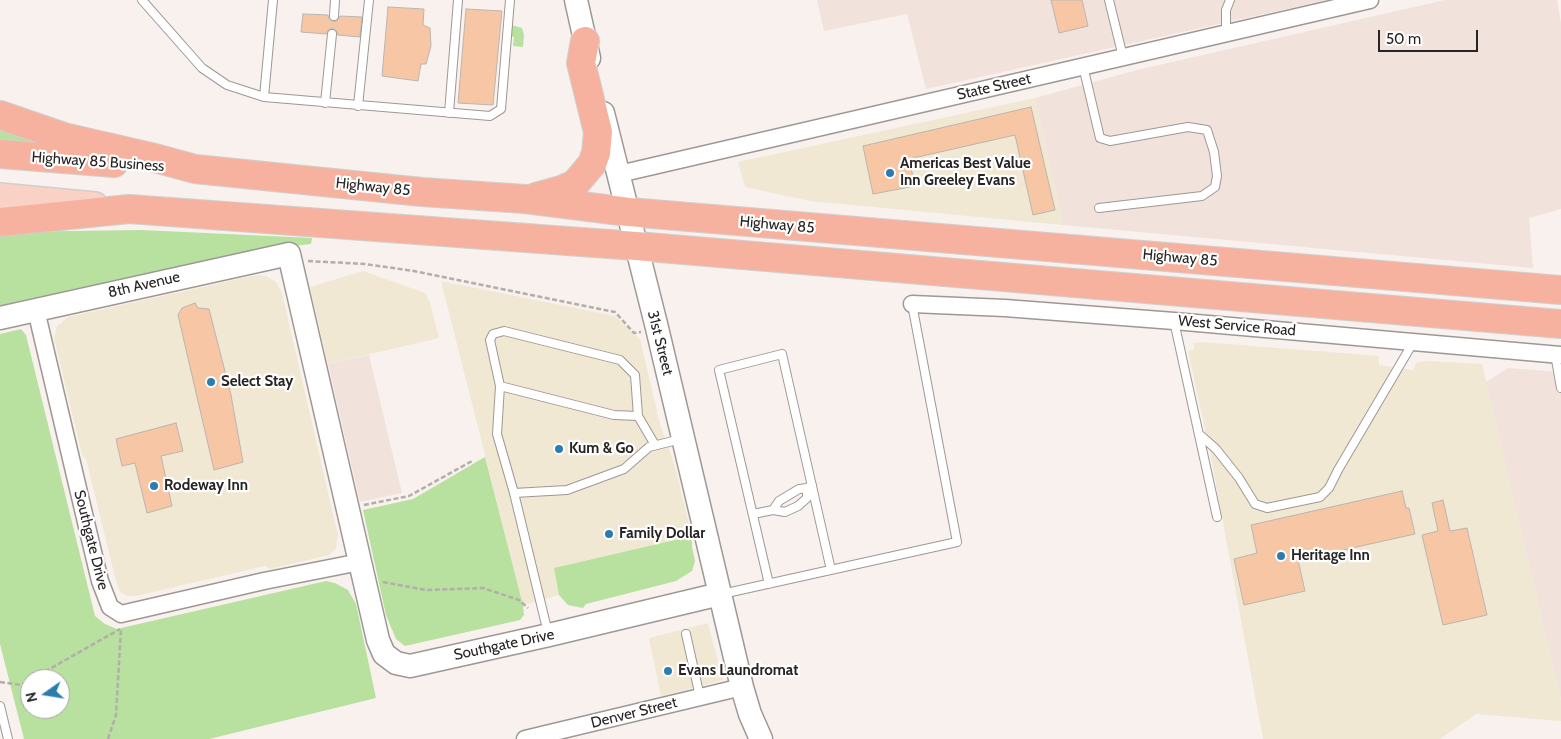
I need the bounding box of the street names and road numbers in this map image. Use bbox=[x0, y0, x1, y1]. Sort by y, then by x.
street label: State Street bbox=[955, 70, 1033, 104]
street label: Highway 85 Business bbox=[31, 148, 165, 176]
street label: Highway 85 bbox=[335, 174, 411, 200]
street label: Highway 85 bbox=[739, 213, 815, 237]
street label: Highway 85 bbox=[1142, 246, 1218, 270]
street label: 8th Avenue bbox=[106, 268, 182, 302]
street label: 31st Street bbox=[643, 309, 677, 377]
street label: West Service Road bbox=[1177, 312, 1297, 340]
street label: Southgate Drive bbox=[70, 488, 112, 592]
street label: Southgate Drive bbox=[452, 626, 556, 664]
street label: Denver Street bbox=[589, 694, 679, 732]

